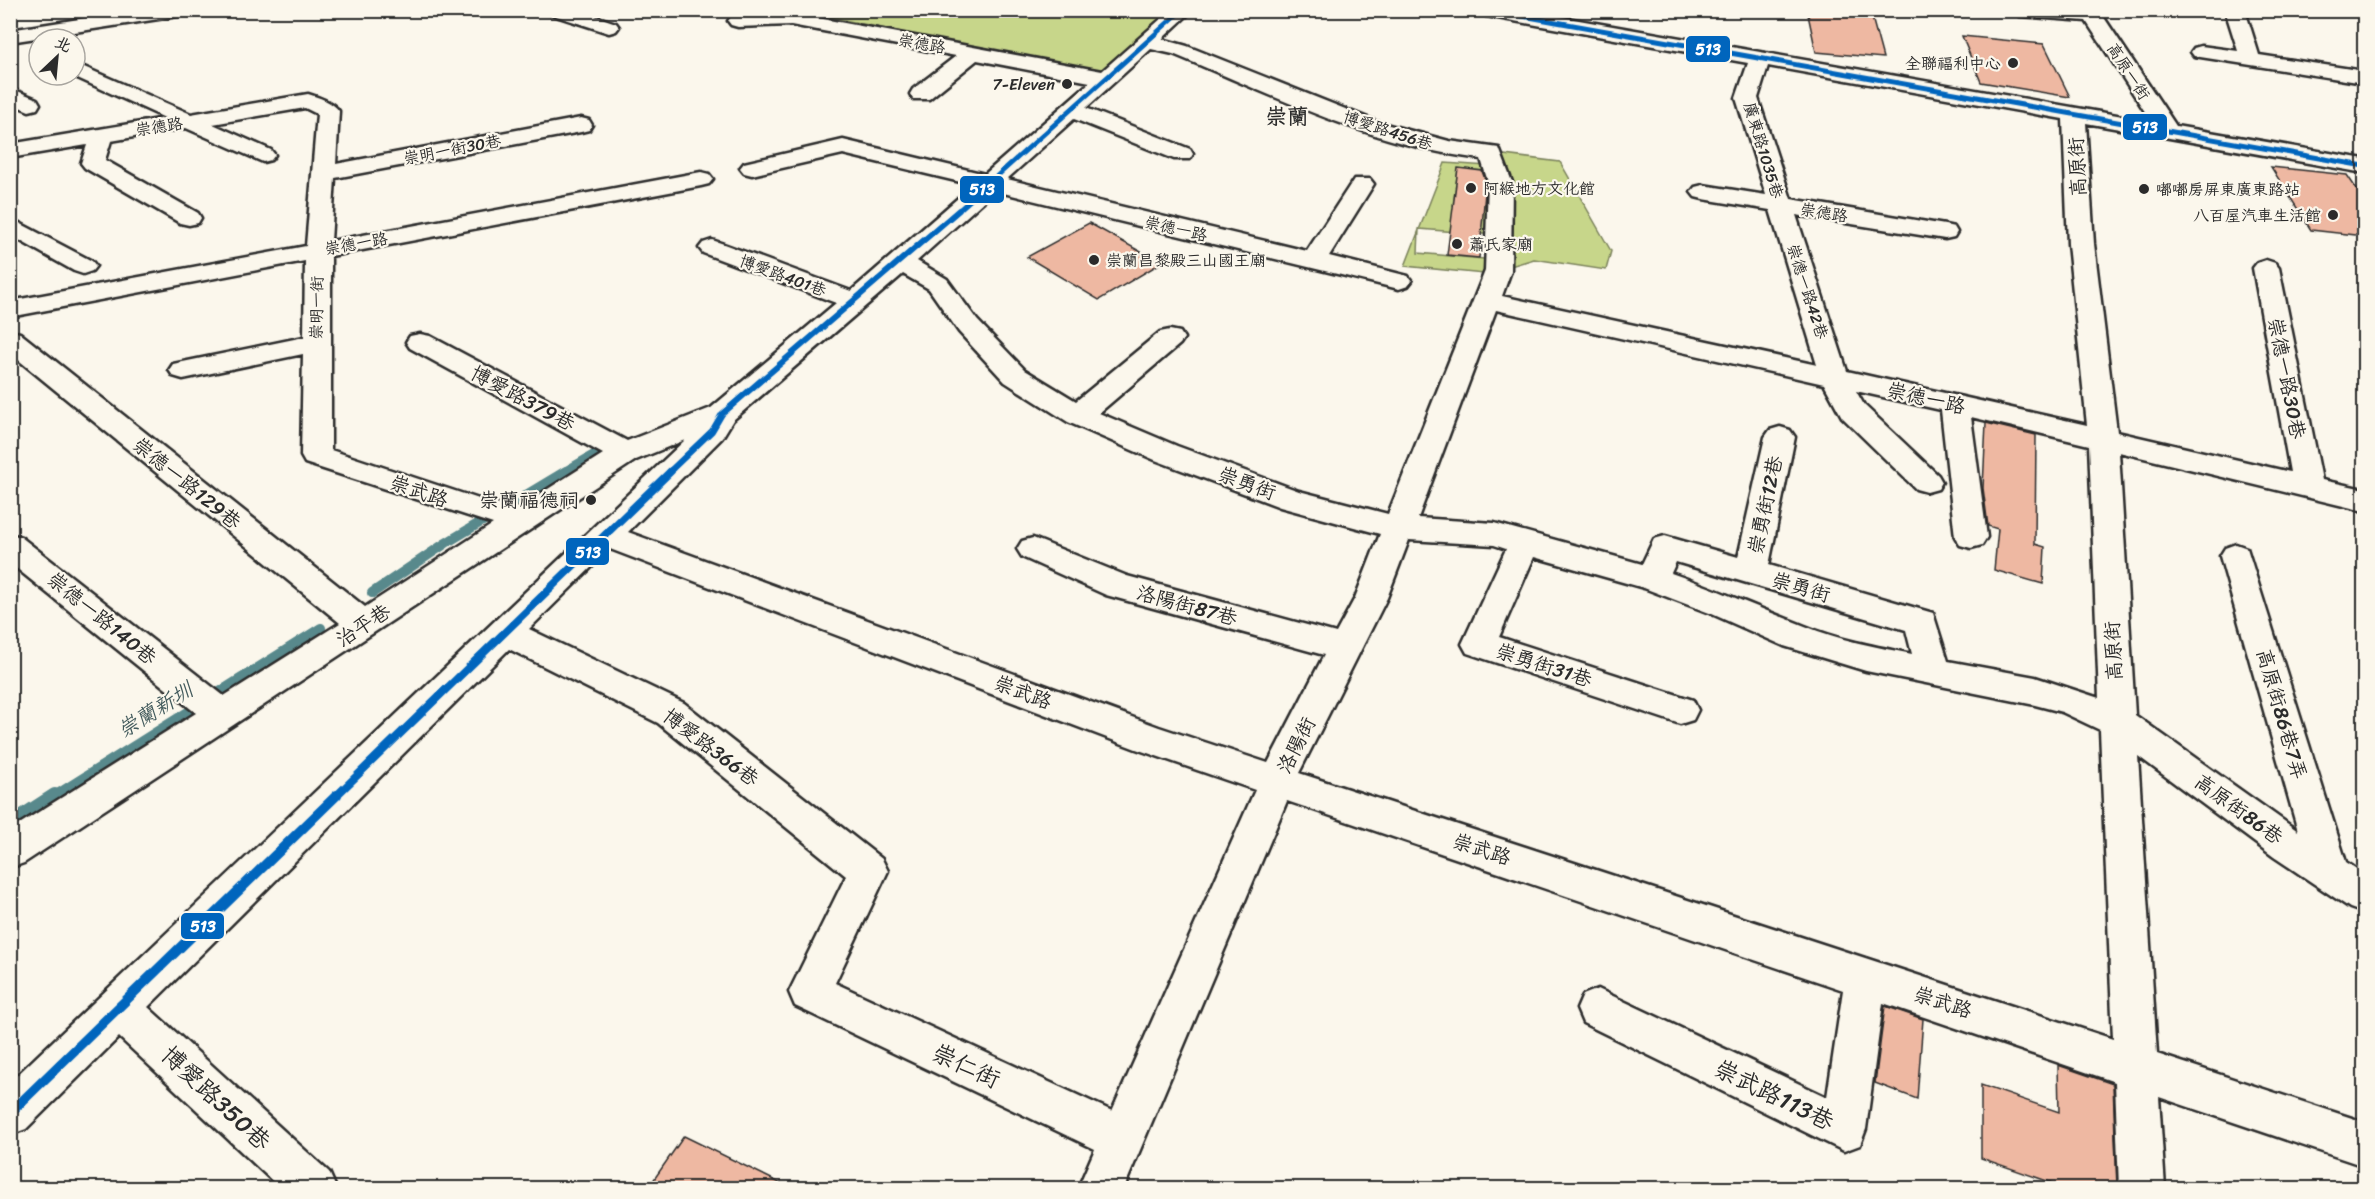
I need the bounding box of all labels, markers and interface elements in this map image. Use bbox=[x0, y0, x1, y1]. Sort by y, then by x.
street label: 崇德路 bbox=[896, 25, 948, 62]
north arrow bbox=[27, 27, 87, 87]
text: 北 bbox=[50, 27, 77, 61]
line badge: 513 bbox=[1685, 35, 1731, 63]
text: 513 bbox=[1695, 35, 1721, 64]
street label: 高原一街 bbox=[2099, 37, 2158, 106]
place label: 全聯福利中心 bbox=[1905, 49, 2001, 78]
marker: 全聯福利中心 bbox=[2006, 56, 2020, 70]
place label: 7-Eleven bbox=[992, 70, 1055, 99]
marker: 7-Eleven bbox=[1060, 77, 1074, 91]
district label: 崇蘭 bbox=[1265, 97, 1309, 136]
street label: 廣東路1035巷 bbox=[1735, 98, 1792, 202]
street label: 博愛路456巷 bbox=[1339, 102, 1436, 159]
street label: 崇德路 bbox=[133, 108, 185, 145]
line badge: 513 bbox=[2122, 113, 2168, 141]
text: 513 bbox=[2132, 113, 2158, 142]
street label: 崇明一街30巷 bbox=[401, 126, 503, 173]
street label: 高原街 bbox=[2058, 136, 2097, 198]
place label: 阿緱地方文化館 bbox=[1483, 174, 1595, 203]
line badge: 513 bbox=[959, 175, 1005, 204]
text: 513 bbox=[969, 175, 995, 204]
place label: 嘟嘟房屏東廣東路站 bbox=[2156, 175, 2300, 204]
marker: 阿緱地方文化館 bbox=[1464, 181, 1478, 195]
marker: 嘟嘟房屏東廣東路站 bbox=[2137, 182, 2151, 196]
street label: 崇德路 bbox=[1798, 194, 1850, 231]
place label: 八百屋汽車生活館 bbox=[2193, 201, 2321, 230]
street label: 崇德一路 bbox=[1141, 207, 1210, 250]
marker: 八百屋汽車生活館 bbox=[2326, 208, 2340, 222]
street label: 崇德一路 bbox=[322, 224, 390, 263]
place label: 蕭氏家廟 bbox=[1469, 230, 1533, 259]
marker: 蕭氏家廟 bbox=[1450, 237, 1464, 251]
street label: 崇德一路42巷 bbox=[1778, 239, 1837, 343]
street label: 博愛路401巷 bbox=[735, 246, 831, 305]
place label: 崇蘭昌黎殿三山國王廟 bbox=[1106, 246, 1266, 275]
marker: 崇蘭昌黎殿三山國王廟 bbox=[1087, 253, 1101, 267]
street label: 崇明一街 bbox=[301, 276, 332, 340]
street label: 崇德一路30巷 bbox=[2258, 314, 2316, 443]
street label: 博愛路379巷 bbox=[464, 356, 582, 441]
street label: 崇德一路 bbox=[1883, 372, 1970, 425]
street label: 崇德一路129巷 bbox=[124, 428, 250, 539]
street label: 崇勇街12巷 bbox=[1738, 452, 1793, 558]
street label: 崇勇街 bbox=[1213, 457, 1281, 510]
street label: 崇武路 bbox=[385, 465, 454, 518]
place label: 崇蘭福德祠 bbox=[479, 483, 579, 518]
marker: 崇蘭福德祠 bbox=[584, 493, 598, 507]
line badge: 513 bbox=[565, 537, 610, 566]
text: 513 bbox=[575, 538, 601, 567]
street label: 崇勇街 bbox=[1767, 562, 1835, 613]
street label: 崇德一路140巷 bbox=[39, 563, 165, 675]
street label: 洛陽街87巷 bbox=[1132, 575, 1242, 636]
street label: 治平巷 bbox=[329, 594, 399, 656]
street label: 高原街 bbox=[2094, 620, 2133, 682]
street label: 崇勇街31巷 bbox=[1491, 633, 1598, 698]
street label: 高原街86巷7弄 bbox=[2246, 645, 2317, 784]
street label: 崇武路 bbox=[989, 665, 1058, 720]
water label: 崇蘭新圳 bbox=[109, 671, 202, 748]
street label: 博愛路366巷 bbox=[655, 699, 767, 796]
street label: 洛陽街 bbox=[1267, 711, 1326, 780]
street label: 高原街86巷 bbox=[2187, 765, 2292, 855]
street label: 崇武路 bbox=[1448, 824, 1517, 876]
line badge: 513 bbox=[180, 912, 225, 940]
text: 513 bbox=[190, 912, 216, 941]
street label: 崇武路 bbox=[1909, 977, 1978, 1029]
street label: 崇仁街 bbox=[924, 1032, 1008, 1100]
street label: 博愛路350巷 bbox=[151, 1035, 281, 1161]
street label: 崇武路113巷 bbox=[1706, 1048, 1842, 1142]

